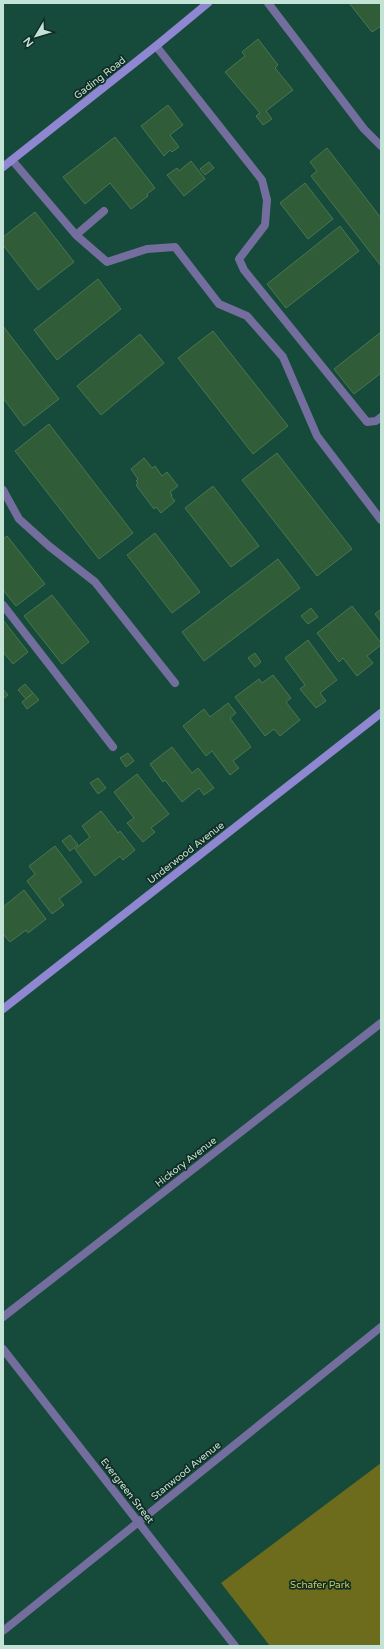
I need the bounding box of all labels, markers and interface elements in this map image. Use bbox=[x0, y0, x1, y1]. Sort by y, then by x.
north arrow bbox=[16, 16, 56, 56]
text: N bbox=[21, 34, 36, 49]
street label: Gading Road bbox=[72, 54, 128, 102]
street label: Underwood Avenue bbox=[145, 819, 227, 887]
street label: Hickory Avenue bbox=[153, 1134, 219, 1190]
street label: Stanwood Avenue bbox=[149, 1439, 223, 1503]
street label: Evergreen Street bbox=[98, 1456, 156, 1526]
park label: Schafer Park bbox=[290, 1579, 351, 1591]

